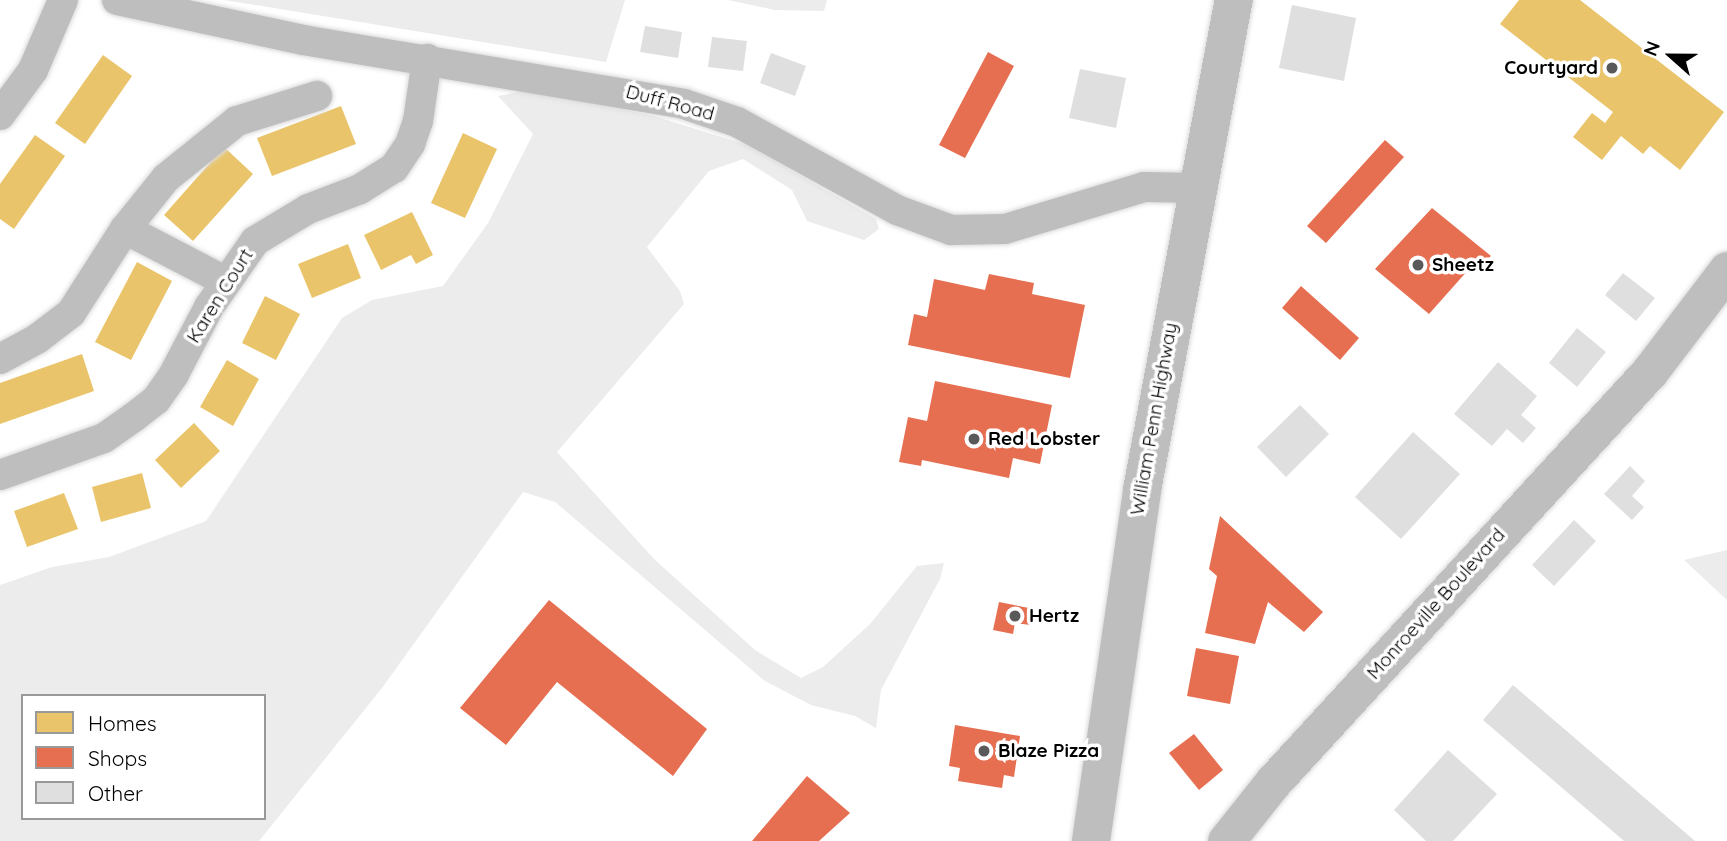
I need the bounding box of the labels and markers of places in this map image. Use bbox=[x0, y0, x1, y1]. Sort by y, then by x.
place label: Courtyard bbox=[1504, 57, 1598, 79]
marker: Courtyard bbox=[1604, 60, 1620, 76]
place label: Sheetz bbox=[1432, 254, 1494, 276]
marker: Sheetz bbox=[1410, 257, 1426, 273]
place label: Red Lobster bbox=[988, 428, 1100, 450]
marker: Red Lobster bbox=[966, 431, 982, 447]
place label: Hertz bbox=[1029, 605, 1079, 627]
marker: Hertz bbox=[1007, 608, 1023, 624]
place label: Blaze Pizza bbox=[998, 740, 1099, 762]
marker: Blaze Pizza bbox=[976, 743, 992, 759]

